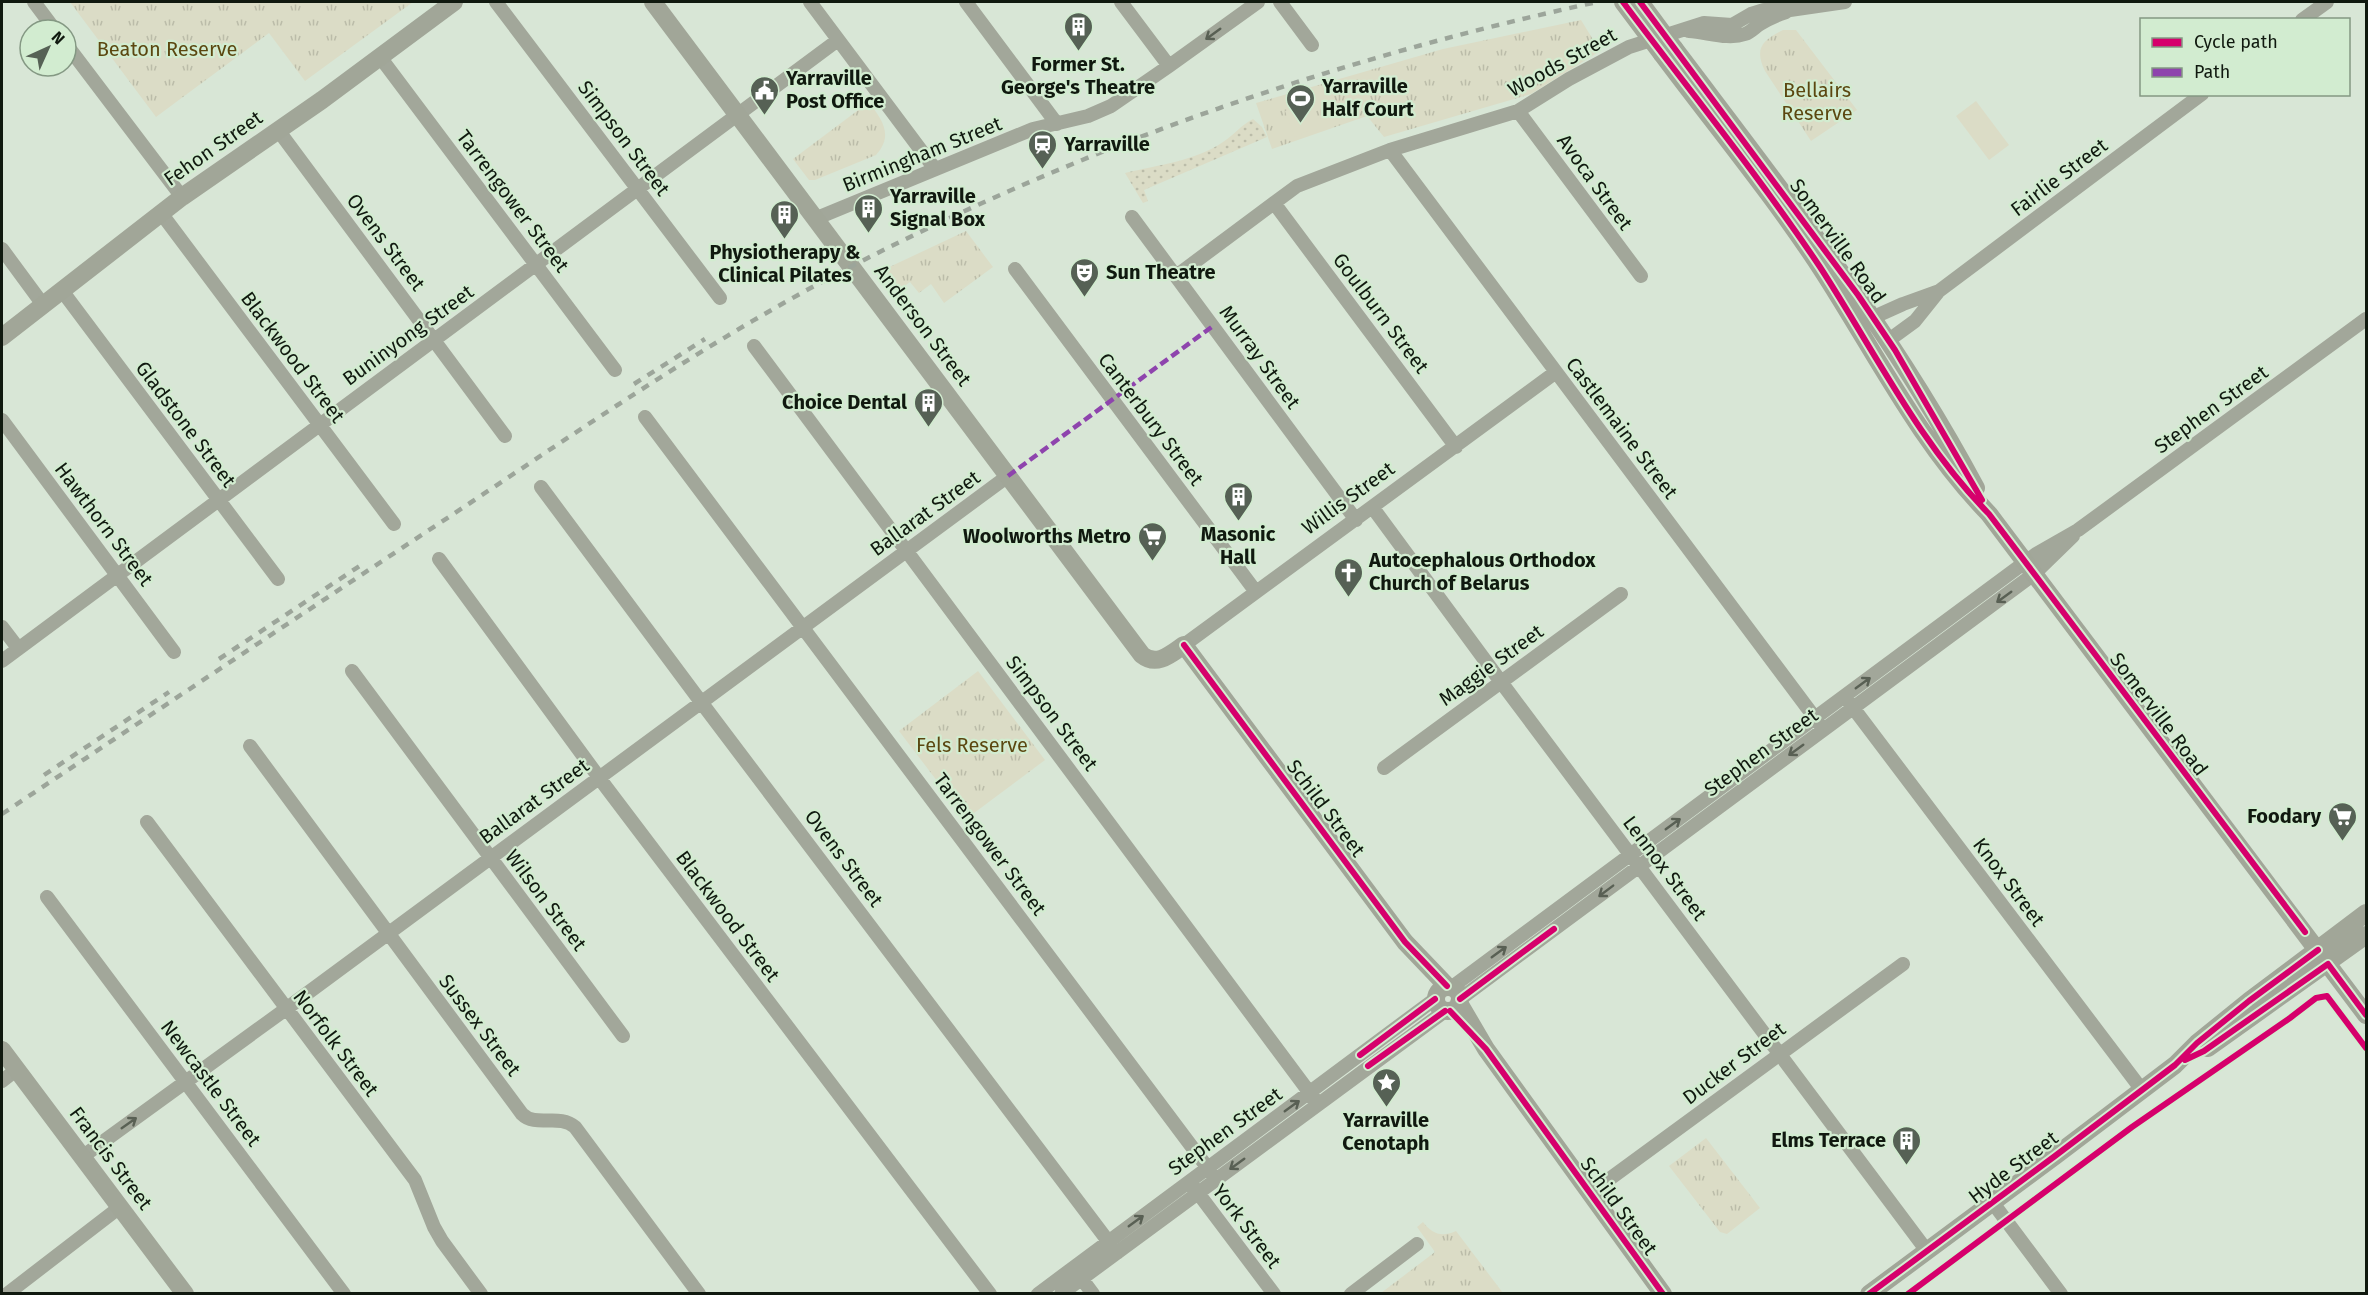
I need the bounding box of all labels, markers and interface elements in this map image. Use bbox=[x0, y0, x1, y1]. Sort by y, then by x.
building icon: Former St. George's Theatre bbox=[1062, 10, 1094, 52]
north arrow bbox=[18, 18, 78, 78]
legend bbox=[2140, 18, 2350, 96]
street label: Woods Street bbox=[1503, 22, 1621, 102]
text: N bbox=[48, 27, 69, 48]
one-way arrow bbox=[1206, 28, 1222, 40]
text: Cycle path bbox=[2194, 31, 2278, 53]
park label: Beaton Reserve bbox=[97, 37, 237, 61]
place label: Former St. George's Theatre bbox=[1001, 52, 1155, 99]
text: Path bbox=[2194, 61, 2230, 83]
place label: Yarraville Post Office bbox=[785, 66, 884, 113]
public building icon: Yarraville Post Office bbox=[749, 74, 781, 116]
place label: Yarraville Half Court bbox=[1321, 74, 1414, 121]
street label: Simpson Street bbox=[573, 76, 676, 201]
park label: Bellairs Reserve bbox=[1781, 78, 1853, 125]
sports icon: Yarraville Half Court bbox=[1285, 82, 1317, 124]
street label: Fehon Street bbox=[159, 105, 267, 191]
street label: Birmingham Street bbox=[839, 111, 1006, 197]
street label: Tarrengower Street bbox=[452, 125, 575, 278]
station icon: Yarraville bbox=[1027, 128, 1059, 170]
street label: Avoca Street bbox=[1552, 129, 1638, 235]
place label: Yarraville bbox=[1063, 132, 1150, 156]
street label: Fairlie Street bbox=[2006, 132, 2113, 221]
street label: Somerville Road bbox=[1785, 174, 1891, 308]
place label: Yarraville Signal Box bbox=[889, 184, 986, 231]
street label: Ovens Street bbox=[342, 189, 431, 296]
building icon: Yarraville Signal Box bbox=[853, 192, 885, 234]
building icon: Physiotherapy & Clinical Pilates bbox=[769, 198, 801, 240]
place label: Physiotherapy & Clinical Pilates bbox=[710, 240, 860, 287]
street label: Goulburn Street bbox=[1328, 248, 1434, 378]
theatre icon: Sun Theatre bbox=[1069, 256, 1101, 298]
street label: Anderson Street bbox=[870, 260, 977, 391]
place label: Sun Theatre bbox=[1106, 260, 1215, 284]
street label: Buninyong Street bbox=[338, 279, 479, 391]
street label: Blackwood Street bbox=[236, 287, 351, 428]
street label: Murray Street bbox=[1214, 301, 1306, 414]
street label: Canterbury Street bbox=[1093, 348, 1209, 491]
street label: Castlemaine Street bbox=[1561, 353, 1683, 504]
street label: Gladstone Street bbox=[131, 356, 242, 492]
street label: Stephen Street bbox=[2150, 359, 2273, 458]
building icon: Choice Dental bbox=[912, 386, 944, 428]
place label: Choice Dental bbox=[782, 390, 907, 414]
street label: Willis Street bbox=[1297, 456, 1400, 540]
street label: Hawthorn Street bbox=[50, 458, 159, 591]
street label: Ballarat Street bbox=[865, 465, 985, 561]
building icon: Masonic Hall bbox=[1222, 480, 1254, 522]
supermarket icon: Woolworths Metro bbox=[1136, 520, 1168, 562]
place label: Masonic Hall bbox=[1201, 522, 1276, 569]
place label: Woolworths Metro bbox=[963, 524, 1131, 548]
place label: Autocephalous Orthodox Church of Belarus bbox=[1368, 548, 1596, 595]
church icon: Autocephalous Orthodox Church of Belarus bbox=[1332, 556, 1364, 598]
one-way arrow bbox=[1996, 591, 2012, 603]
street label: Maggie Street bbox=[1434, 619, 1548, 711]
street label: Somerville Road bbox=[2105, 648, 2213, 780]
street label: Simpson Street bbox=[1001, 651, 1104, 776]
one-way arrow bbox=[1855, 677, 1871, 689]
street label: Stephen Street bbox=[1700, 702, 1823, 801]
park label: Fels Reserve bbox=[916, 733, 1028, 757]
one-way arrow bbox=[1789, 744, 1805, 756]
street label: Ballarat Street bbox=[474, 753, 594, 849]
street label: Schild Street bbox=[1282, 755, 1371, 862]
street label: Tarrengower Street bbox=[929, 768, 1052, 921]
supermarket icon: Foodary bbox=[2326, 800, 2358, 842]
place label: Foodary bbox=[2247, 804, 2322, 828]
street label: Ovens Street bbox=[800, 805, 889, 912]
street label: Lennox Street bbox=[1618, 811, 1713, 926]
one-way arrow bbox=[1665, 818, 1681, 830]
street label: Knox Street bbox=[1968, 833, 2050, 931]
street label: Wilson Street bbox=[500, 845, 592, 956]
street label: Blackwood Street bbox=[671, 846, 786, 987]
one-way arrow bbox=[1598, 885, 1614, 897]
one-way arrow bbox=[1491, 946, 1507, 959]
street label: Sussex Street bbox=[434, 969, 526, 1081]
street label: Norfolk Street bbox=[288, 985, 384, 1102]
street label: Newcastle Street bbox=[156, 1015, 267, 1151]
street label: Ducker Street bbox=[1678, 1016, 1791, 1109]
place icon: Yarraville Cenotaph bbox=[1370, 1066, 1402, 1108]
street label: Stephen Street bbox=[1164, 1081, 1287, 1180]
one-way arrow bbox=[1284, 1099, 1300, 1112]
street label: Francis Street bbox=[64, 1102, 158, 1215]
place label: Yarraville Cenotaph bbox=[1342, 1108, 1430, 1155]
one-way arrow bbox=[121, 1117, 137, 1129]
building icon: Elms Terrace bbox=[1891, 1124, 1923, 1166]
street label: Hyde Street bbox=[1964, 1125, 2063, 1208]
place label: Elms Terrace bbox=[1771, 1128, 1886, 1152]
street label: Schild Street bbox=[1575, 1152, 1663, 1260]
one-way arrow bbox=[1229, 1157, 1245, 1170]
street label: York Street bbox=[1208, 1179, 1287, 1273]
one-way arrow bbox=[1127, 1215, 1143, 1228]

